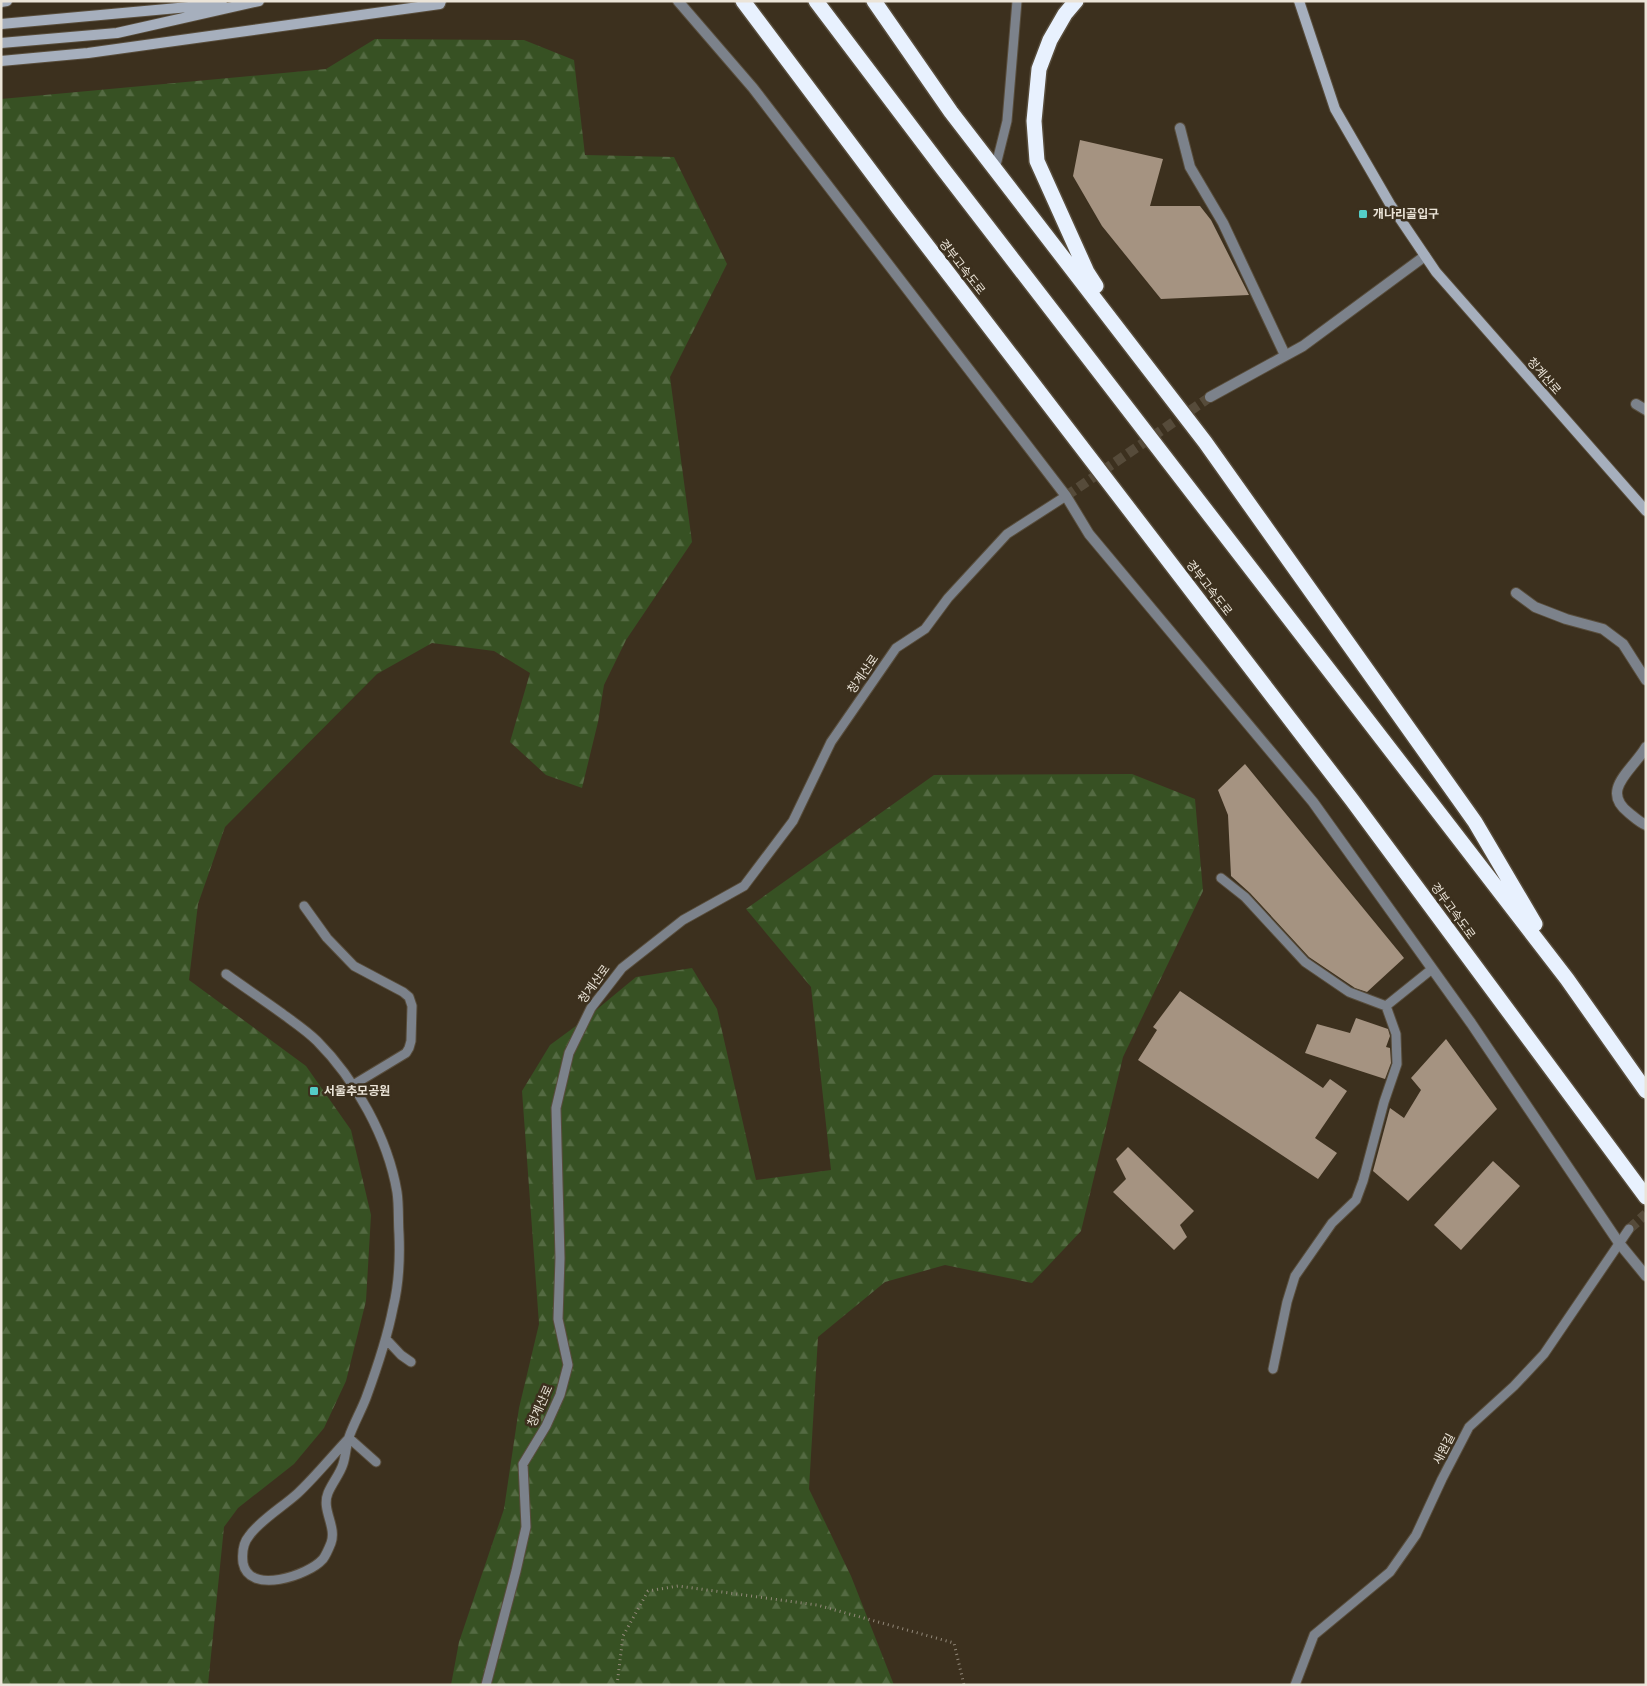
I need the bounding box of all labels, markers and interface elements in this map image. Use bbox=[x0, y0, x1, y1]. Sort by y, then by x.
place label: 개나리골입구 bbox=[1373, 206, 1439, 222]
marker: 개나리골입구 bbox=[1357, 208, 1369, 220]
street label: 경부고속도로 bbox=[935, 236, 989, 298]
street label: 청계산로 bbox=[1523, 354, 1565, 398]
street label: 경부고속도로 bbox=[1182, 557, 1236, 619]
street label: 청계산로 bbox=[844, 651, 882, 697]
street label: 경부고속도로 bbox=[1427, 879, 1479, 943]
street label: 청계산로 bbox=[575, 961, 613, 1007]
place label: 서울추모공원 bbox=[324, 1083, 390, 1099]
marker: 서울추모공원 bbox=[308, 1085, 320, 1097]
street label: 청계산로 bbox=[524, 1383, 556, 1429]
street label: 새원길 bbox=[1429, 1431, 1459, 1467]

